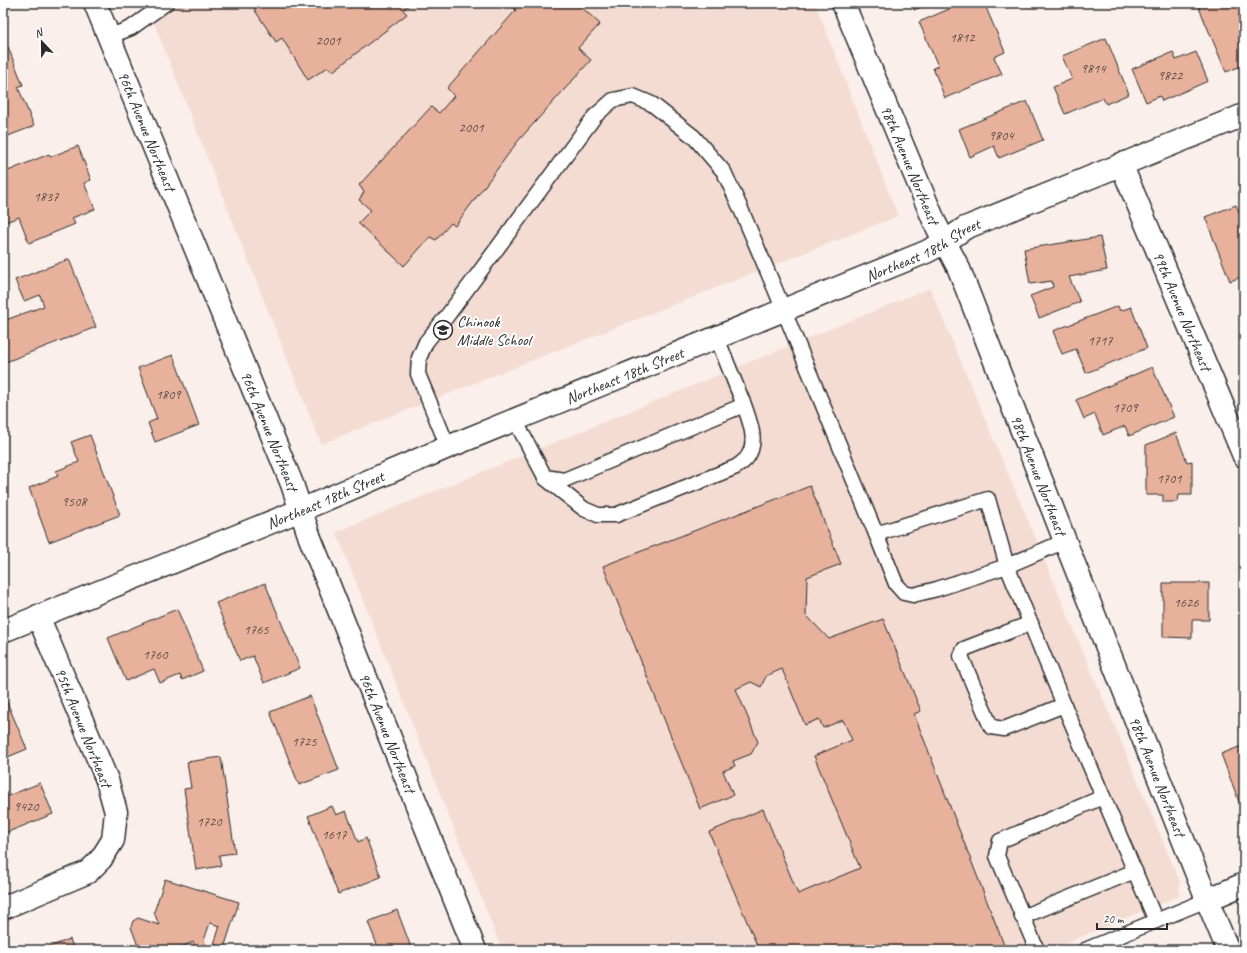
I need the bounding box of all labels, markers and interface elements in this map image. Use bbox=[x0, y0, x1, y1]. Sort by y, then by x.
north arrow bbox=[22, 22, 62, 62]
text: N bbox=[32, 24, 46, 40]
house number: 1812 bbox=[949, 29, 976, 46]
house number: 2001 bbox=[315, 32, 341, 49]
house number: 9814 bbox=[1080, 60, 1107, 77]
house number: 9822 bbox=[1157, 67, 1184, 84]
street label: 96th Avenue Northeast bbox=[113, 68, 181, 197]
street label: 98th Avenue Northeast bbox=[876, 102, 945, 230]
house number: 2001 bbox=[458, 119, 484, 136]
house number: 9804 bbox=[988, 127, 1015, 144]
house number: 1837 bbox=[33, 188, 59, 205]
street label: Northeast 18th Street bbox=[863, 213, 985, 287]
street label: 99th Avenue Northeast bbox=[1148, 248, 1217, 376]
place label: Chinook Middle School bbox=[457, 312, 534, 350]
school or university icon: Chinook Middle School bbox=[432, 319, 454, 341]
house number: 1717 bbox=[1087, 332, 1113, 349]
street label: Northeast 18th Street bbox=[563, 342, 688, 409]
street label: 96th Avenue Northeast bbox=[236, 368, 303, 496]
house number: 1809 bbox=[155, 386, 182, 403]
house number: 1709 bbox=[1112, 399, 1139, 416]
street label: 98th Avenue Northeast bbox=[1006, 412, 1072, 541]
street label: Northeast 18th Street bbox=[264, 466, 389, 534]
house number: 1701 bbox=[1156, 470, 1182, 487]
house number: 9508 bbox=[61, 493, 88, 510]
house number: 1626 bbox=[1173, 594, 1199, 611]
house number: 1765 bbox=[243, 621, 269, 638]
house number: 1760 bbox=[142, 646, 169, 663]
street label: 95th Avenue Northeast bbox=[50, 664, 117, 793]
street label: 96th Avenue Northeast bbox=[354, 670, 421, 798]
street label: 98th Avenue Northeast bbox=[1124, 713, 1191, 842]
house number: 1725 bbox=[291, 733, 317, 750]
house number: 9420 bbox=[13, 798, 40, 815]
house number: 1720 bbox=[196, 813, 223, 830]
house number: 1617 bbox=[321, 826, 347, 843]
scale bar bbox=[1097, 905, 1167, 931]
text: 20 m bbox=[1103, 911, 1125, 927]

